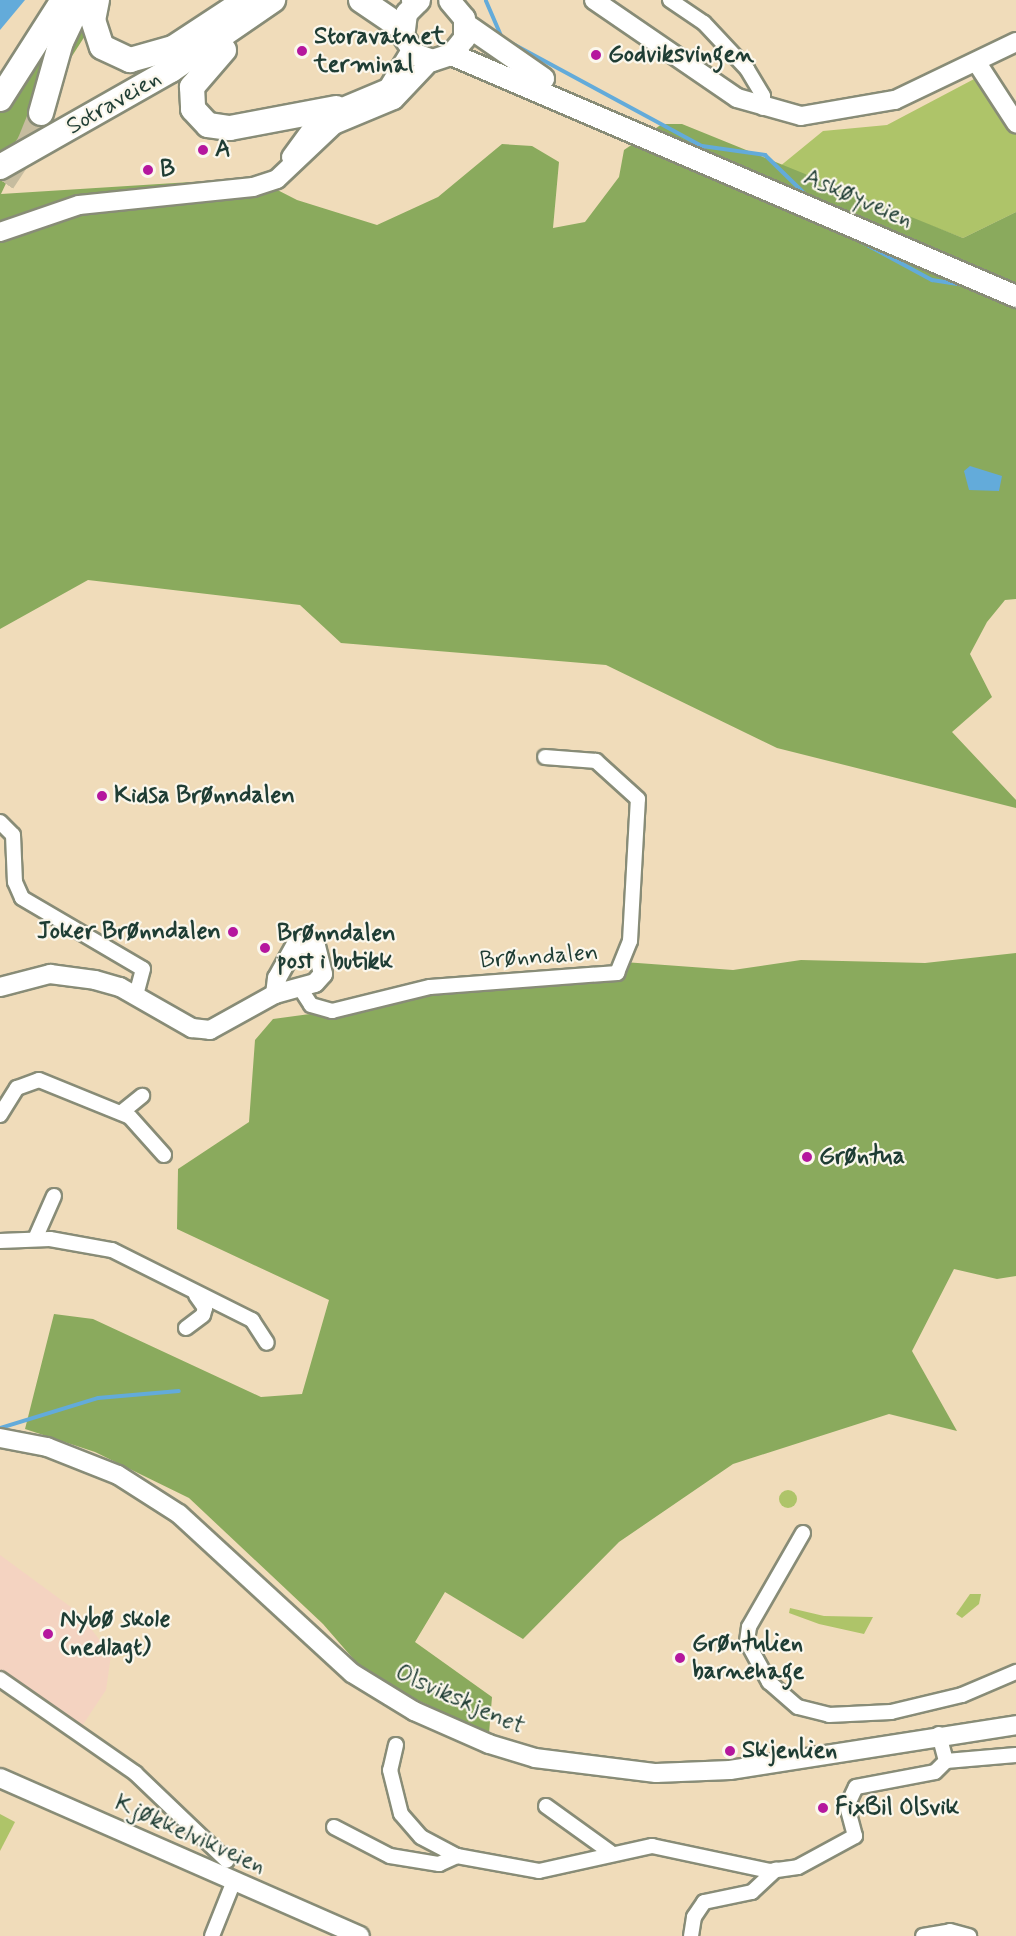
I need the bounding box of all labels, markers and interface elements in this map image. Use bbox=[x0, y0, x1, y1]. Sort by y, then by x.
place label: Storavatnet terminal bbox=[314, 23, 445, 79]
place label: Godviksvingen bbox=[608, 41, 754, 69]
marker: Storavatnet terminal bbox=[295, 44, 309, 58]
marker: Godviksvingen bbox=[589, 48, 603, 62]
street label: Sotraveien bbox=[61, 64, 167, 142]
place label: A bbox=[215, 136, 231, 164]
marker: A bbox=[196, 143, 210, 157]
place label: B bbox=[160, 156, 175, 184]
marker: B bbox=[141, 163, 155, 177]
street label: Askøyveien bbox=[799, 163, 917, 235]
place label: Kidsa Brønndalen bbox=[114, 782, 295, 810]
marker: Kidsa Brønndalen bbox=[95, 789, 109, 803]
place label: Joker Brønndalen bbox=[37, 918, 221, 946]
place label: Brønndalen post i butikk bbox=[277, 920, 396, 976]
marker: Joker Brønndalen bbox=[226, 925, 240, 939]
street label: Brønndalen bbox=[479, 938, 599, 976]
marker: Brønndalen post i butikk bbox=[258, 941, 272, 955]
place label: Grøntua bbox=[819, 1143, 905, 1171]
marker: Grøntua bbox=[800, 1150, 814, 1164]
place label: Nybø skole (nedlagt) bbox=[60, 1606, 170, 1662]
marker: Nybø skole (nedlagt) bbox=[41, 1627, 55, 1641]
place label: Grøntulien barnehage bbox=[692, 1630, 804, 1686]
marker: Grøntulien barnehage bbox=[673, 1651, 687, 1665]
street label: Olsvikskjenet bbox=[391, 1659, 529, 1741]
place label: Skjenlien bbox=[742, 1737, 837, 1765]
marker: Skjenlien bbox=[723, 1744, 737, 1758]
street label: Kjøkkelvikveien bbox=[110, 1789, 270, 1881]
place label: FixBil Olsvik bbox=[835, 1794, 960, 1822]
marker: FixBil Olsvik bbox=[816, 1801, 830, 1815]

